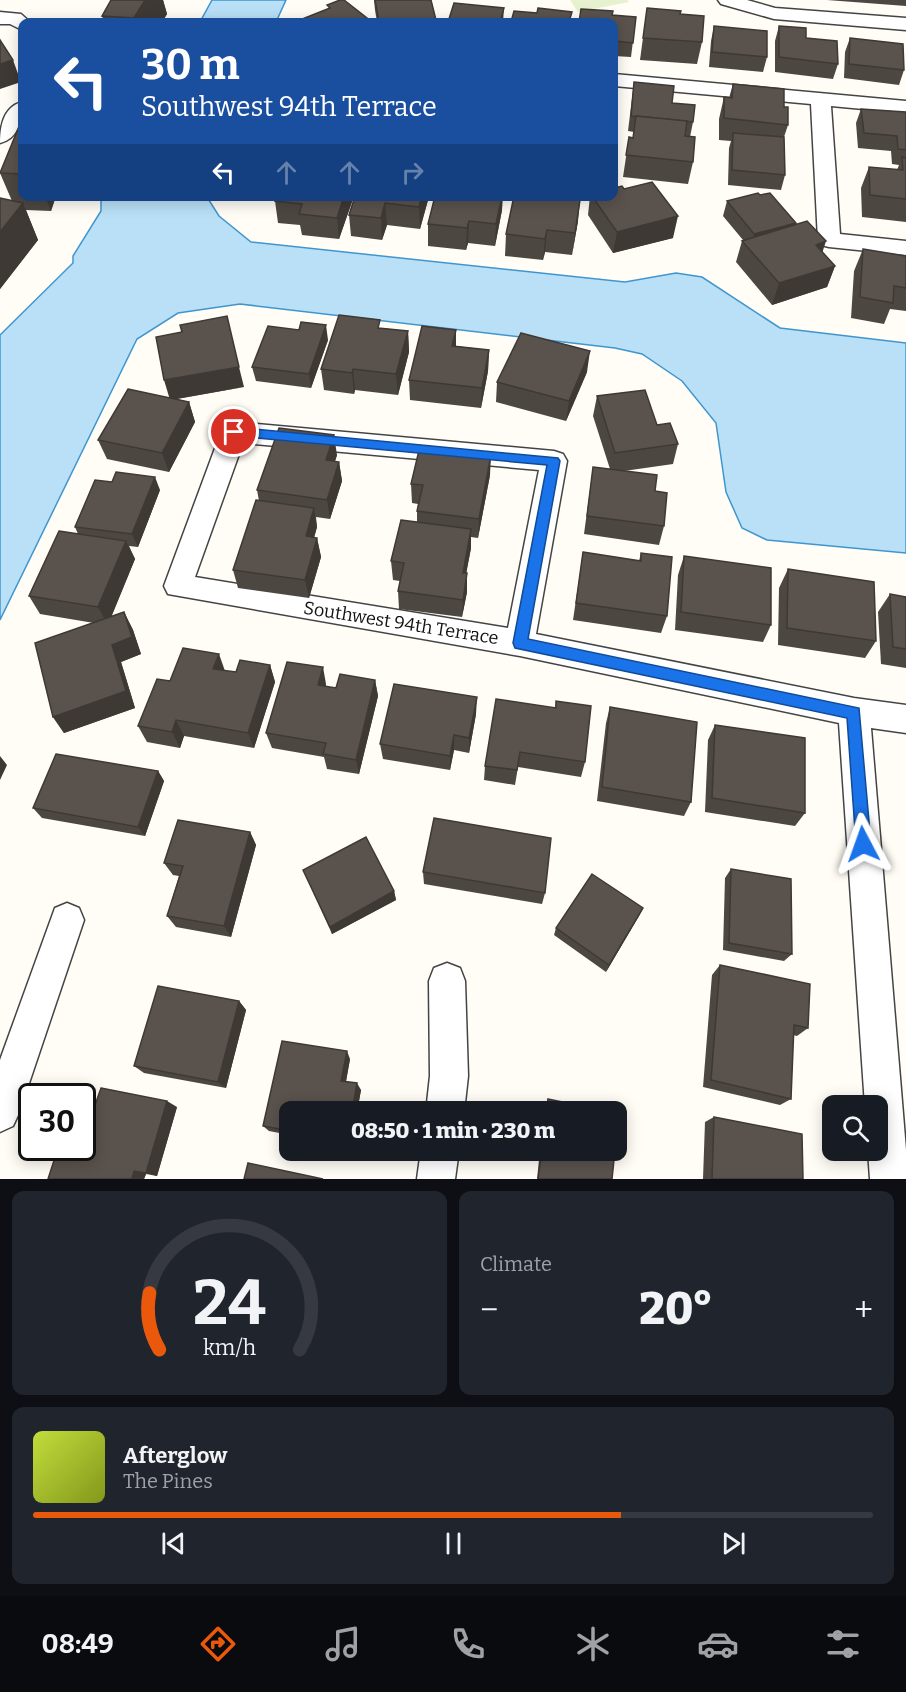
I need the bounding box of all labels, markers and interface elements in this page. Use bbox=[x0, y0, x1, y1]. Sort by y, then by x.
text: 30 m bbox=[141, 40, 240, 90]
icon: left bbox=[42, 42, 120, 120]
text: Southwest 94th Terrace bbox=[141, 91, 437, 123]
icon: left bbox=[207, 156, 240, 189]
icon: ahead bbox=[270, 156, 303, 189]
icon: ahead bbox=[333, 156, 366, 189]
icon: right bbox=[396, 156, 429, 189]
pin bbox=[208, 406, 259, 457]
icon: arrive bbox=[217, 415, 250, 448]
street label: Southwest 94th Terrace bbox=[302, 597, 500, 649]
position arrow bbox=[831, 812, 895, 876]
speed limit sign: 30 bbox=[18, 1083, 96, 1161]
map controls bbox=[822, 1095, 888, 1161]
button: search bbox=[822, 1095, 888, 1161]
text: 08:50 · 1 min · 230 m bbox=[351, 1117, 555, 1144]
text: Climate bbox=[480, 1252, 552, 1276]
text: 24 bbox=[193, 1266, 266, 1341]
text: 20° bbox=[639, 1282, 713, 1336]
text: − bbox=[480, 1290, 498, 1330]
text: + bbox=[854, 1290, 873, 1330]
text: km/h bbox=[203, 1335, 256, 1361]
text: Afterglow bbox=[123, 1442, 227, 1469]
text: The Pines bbox=[123, 1469, 213, 1493]
icon: previous bbox=[157, 1527, 190, 1560]
icon: pause bbox=[437, 1527, 470, 1560]
icon: next bbox=[717, 1527, 750, 1560]
icon: directions bbox=[197, 1623, 239, 1665]
icon: music bbox=[322, 1623, 364, 1665]
icon: phone bbox=[447, 1623, 489, 1665]
icon: climate bbox=[572, 1623, 614, 1665]
icon: car bbox=[697, 1623, 739, 1665]
icon: filters bbox=[822, 1623, 864, 1665]
text: 08:49 bbox=[42, 1628, 114, 1660]

